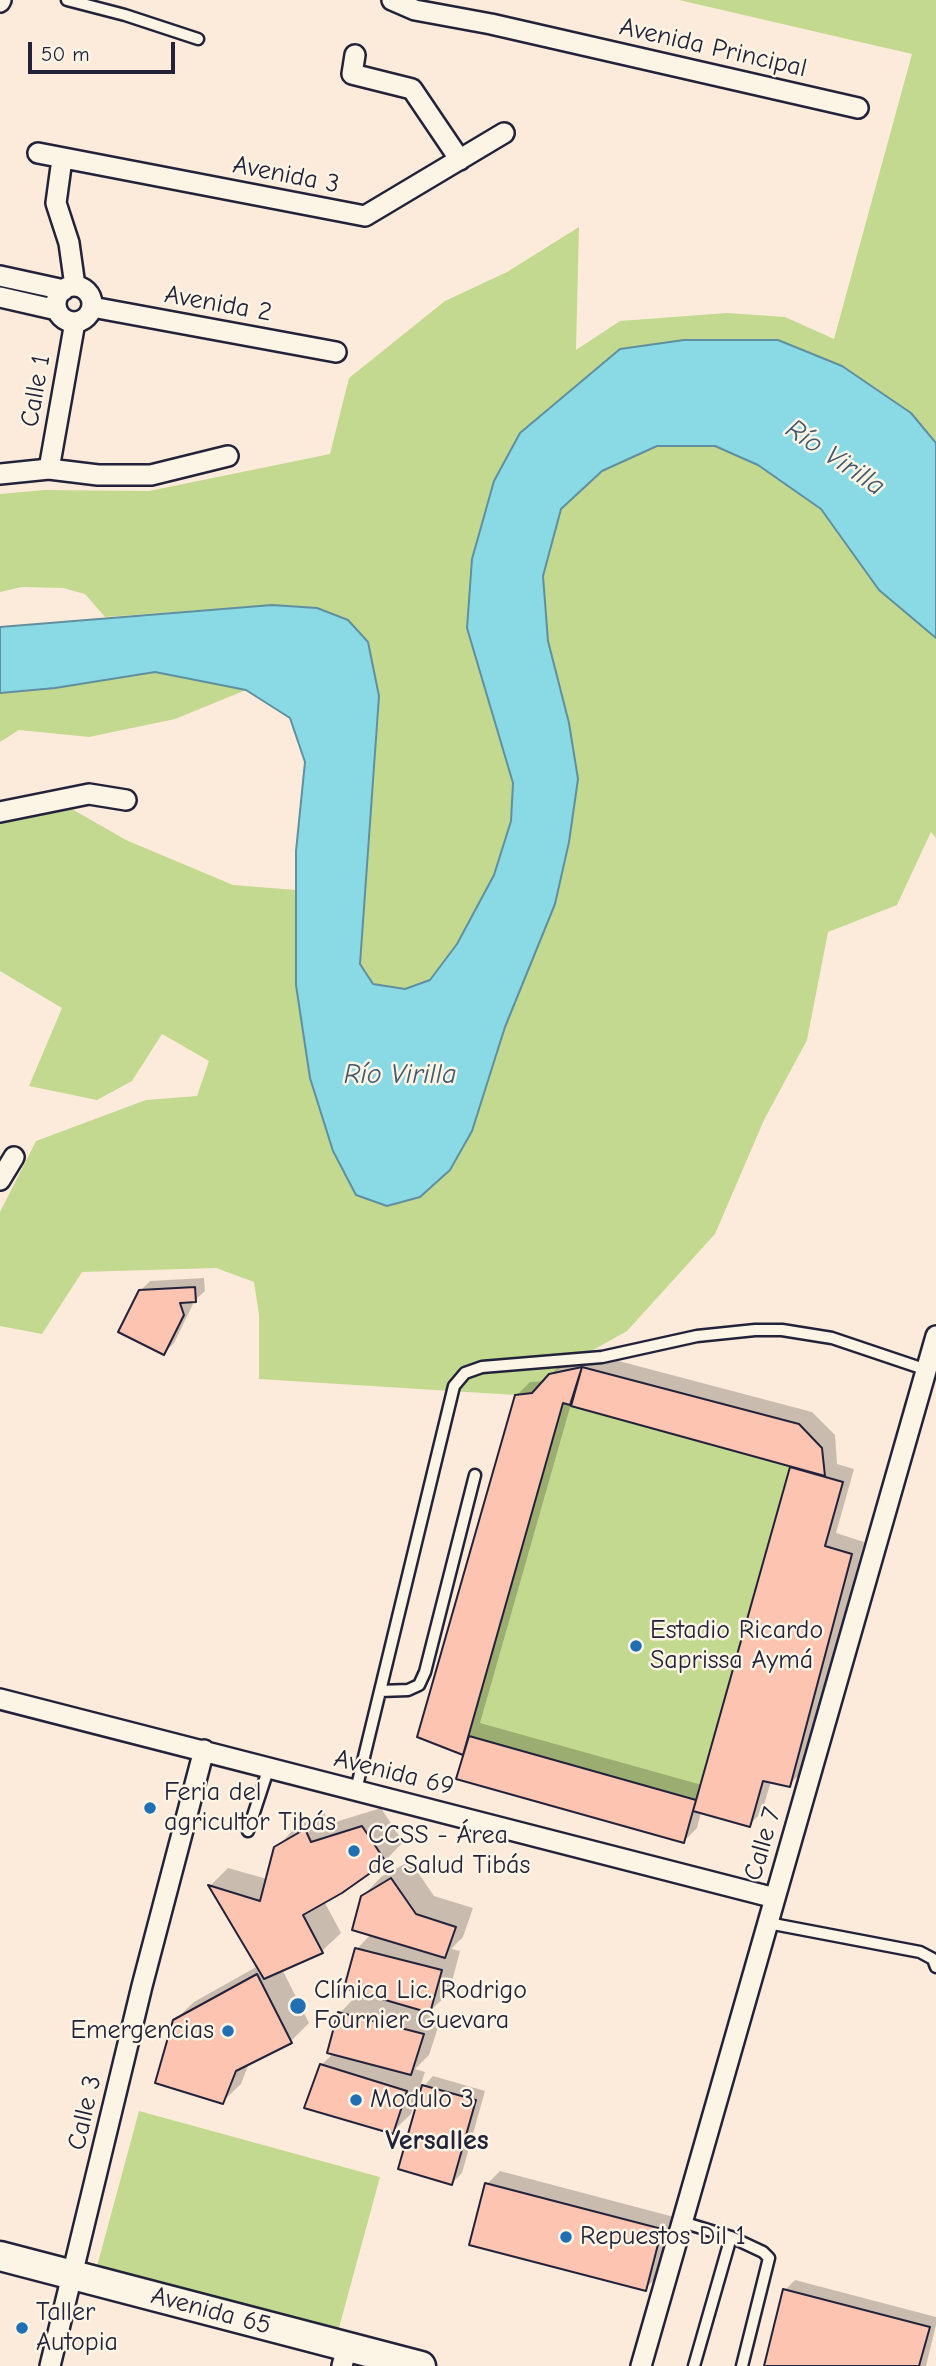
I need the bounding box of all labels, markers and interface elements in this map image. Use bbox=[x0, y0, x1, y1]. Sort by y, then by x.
street label: Avenida Principal bbox=[616, 11, 810, 85]
scale bar bbox=[32, 28, 178, 72]
text: 50 m bbox=[41, 42, 90, 66]
street label: Avenida 3 bbox=[230, 149, 342, 201]
street label: Avenida 2 bbox=[162, 279, 274, 329]
street label: Calle 1 bbox=[14, 352, 58, 430]
water label: Río Virilla bbox=[779, 413, 891, 503]
water label: Río Virilla bbox=[344, 1058, 456, 1092]
place label: Estadio Ricardo Saprissa Aymá bbox=[650, 1615, 823, 1676]
marker: Estadio Ricardo Saprissa Aymá bbox=[628, 1638, 644, 1654]
street label: Avenida 69 bbox=[331, 1743, 457, 1803]
place label: Feria del agricultor Tibás bbox=[164, 1777, 336, 1839]
marker: Feria del agricultor Tibás bbox=[142, 1800, 158, 1816]
street label: Calle 7 bbox=[738, 1804, 788, 1884]
place label: CCSS - Área de Salud Tibás bbox=[368, 1820, 530, 1882]
marker: CCSS - Área de Salud Tibás bbox=[346, 1843, 362, 1859]
place label: Clínica Lic. Rodrigo Fournier Guevara bbox=[314, 1975, 527, 2036]
marker: Clínica Lic. Rodrigo Fournier Guevara bbox=[288, 1996, 308, 2016]
place label: Emergencias bbox=[70, 2015, 214, 2047]
marker: Emergencias bbox=[220, 2023, 236, 2039]
street label: Calle 3 bbox=[61, 2073, 109, 2153]
place label: Modulo 3 bbox=[370, 2084, 474, 2116]
marker: Modulo 3 bbox=[348, 2092, 364, 2108]
district label: Versalles bbox=[385, 2124, 489, 2158]
place label: Repuestos Dil 1 bbox=[580, 2221, 746, 2253]
marker: Repuestos Dil 1 bbox=[558, 2229, 574, 2245]
street label: Avenida 65 bbox=[148, 2280, 274, 2342]
place label: Taller Autopia bbox=[36, 2297, 118, 2358]
marker: Taller Autopia bbox=[14, 2320, 30, 2336]

